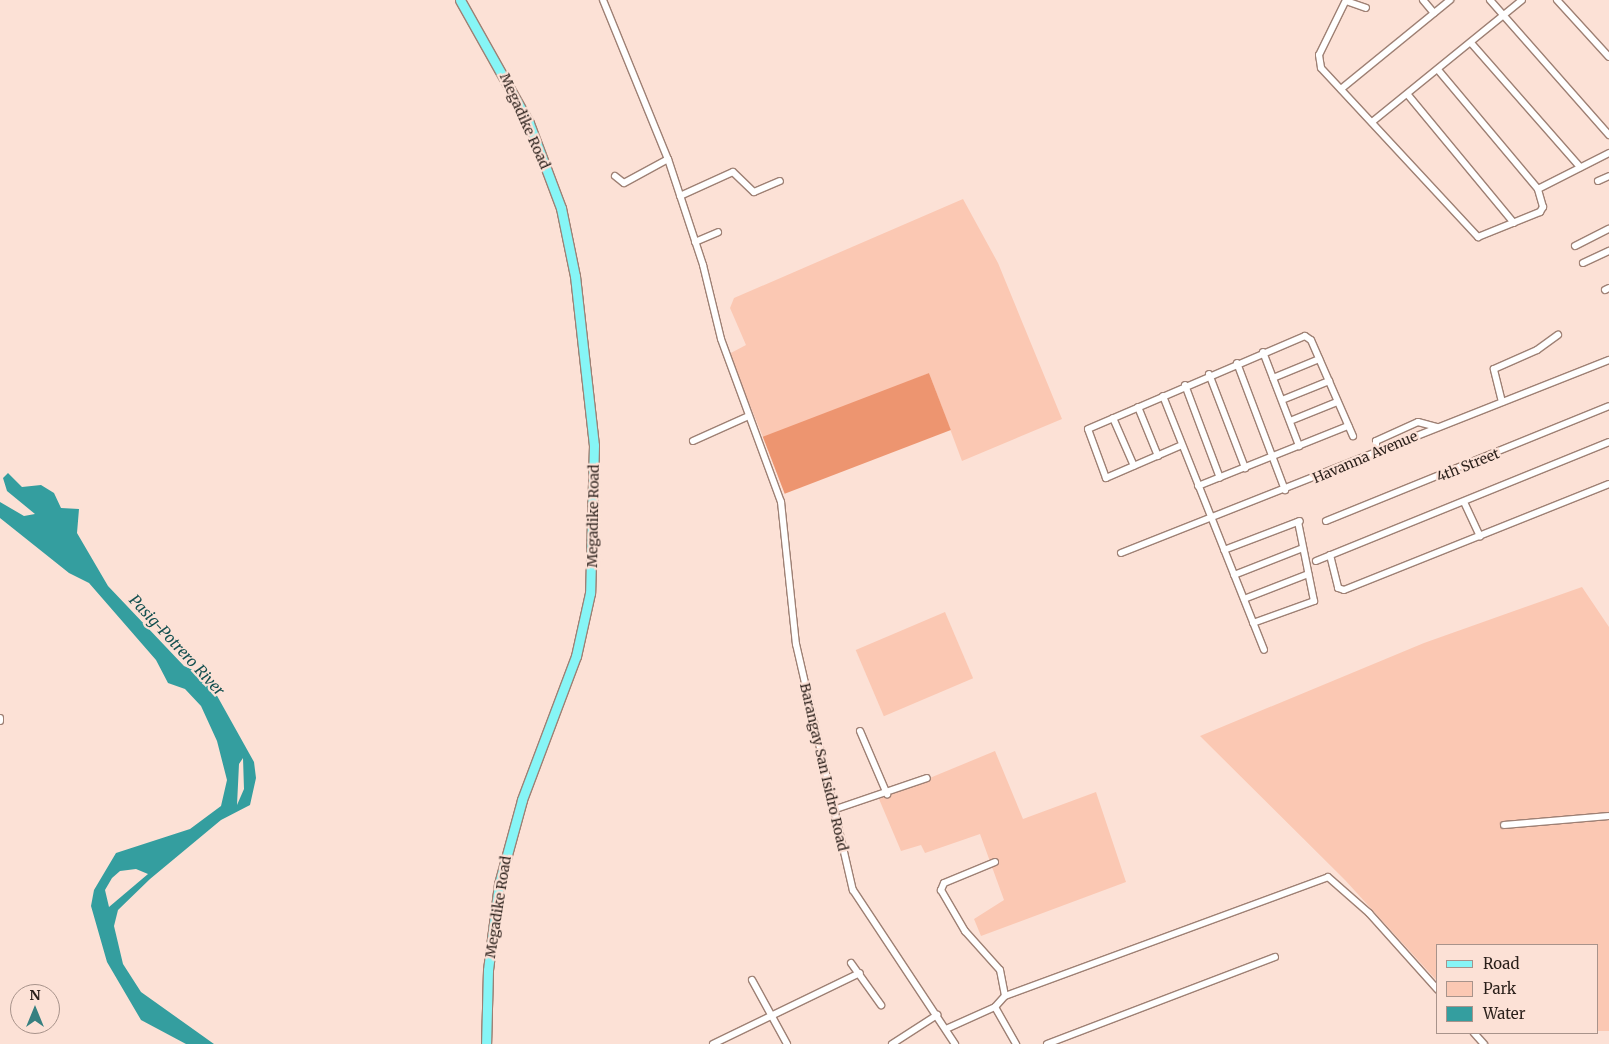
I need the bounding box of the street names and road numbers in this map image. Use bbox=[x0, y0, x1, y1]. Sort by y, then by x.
street label: Megadike Road bbox=[496, 70, 554, 172]
street label: Havanna Avenue bbox=[1310, 427, 1420, 487]
street label: 4th Street bbox=[1434, 445, 1502, 485]
street label: Megadike Road bbox=[584, 464, 602, 568]
street label: Barangay San Isidro Road bbox=[796, 681, 852, 853]
street label: Megadike Road bbox=[482, 855, 514, 959]

